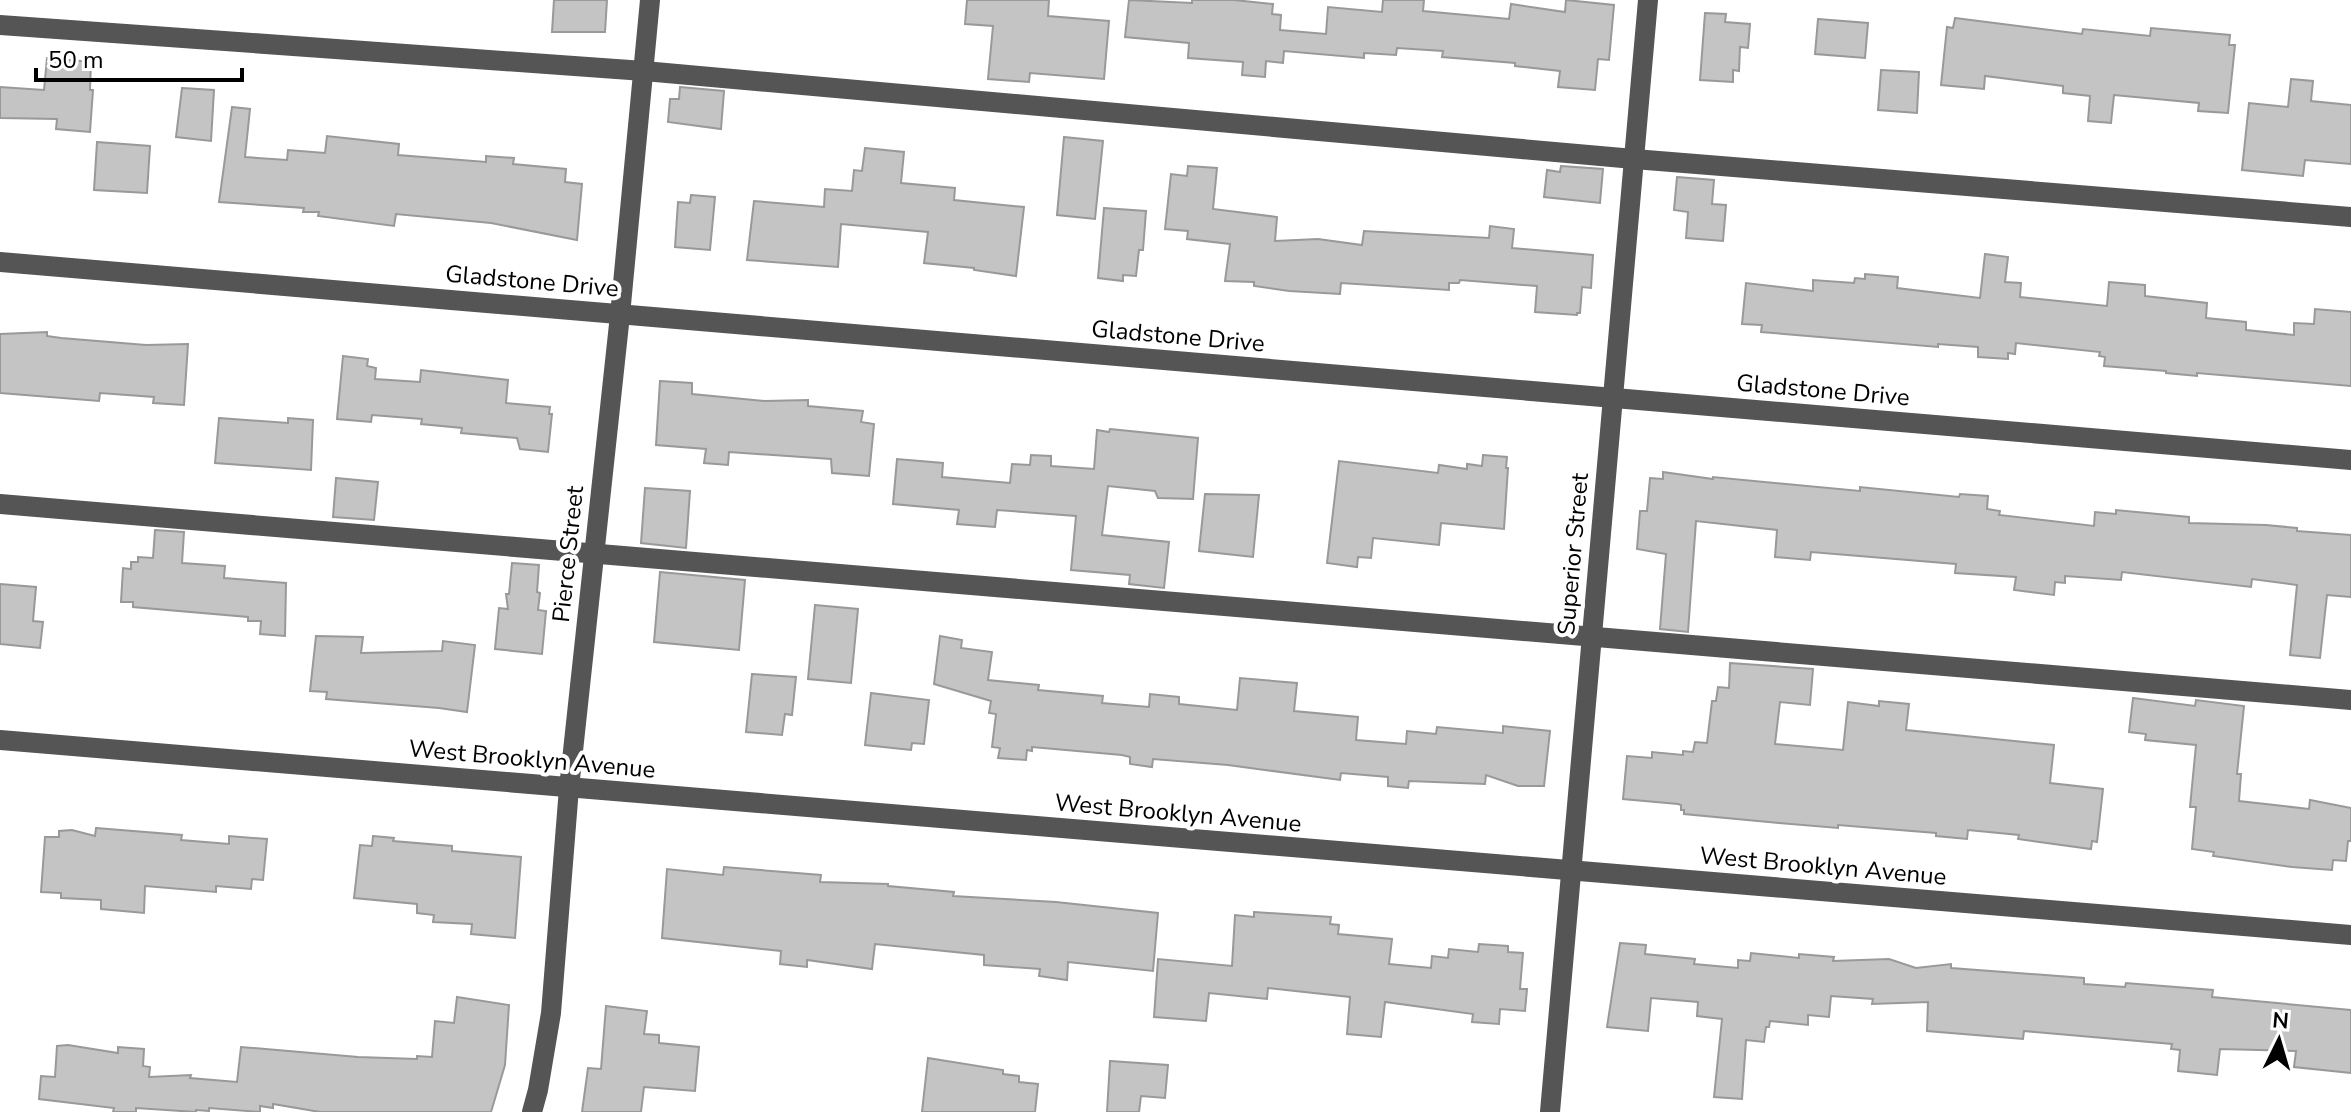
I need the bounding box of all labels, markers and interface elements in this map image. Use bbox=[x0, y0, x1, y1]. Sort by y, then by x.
scale bar bbox=[36, 32, 242, 82]
text: 50 m bbox=[48, 44, 104, 76]
street label: Gladstone Drive bbox=[444, 257, 620, 305]
street label: Gladstone Drive bbox=[1090, 312, 1266, 360]
street label: Gladstone Drive bbox=[1735, 366, 1911, 414]
street label: Superior Street bbox=[1550, 471, 1596, 636]
street label: Pierce Street bbox=[545, 483, 591, 624]
street label: West Brooklyn Avenue bbox=[407, 732, 657, 786]
street label: West Brooklyn Avenue bbox=[1053, 786, 1303, 840]
street label: West Brooklyn Avenue bbox=[1698, 839, 1948, 893]
north arrow bbox=[2239, 1000, 2319, 1080]
text: N bbox=[2271, 1005, 2290, 1037]

